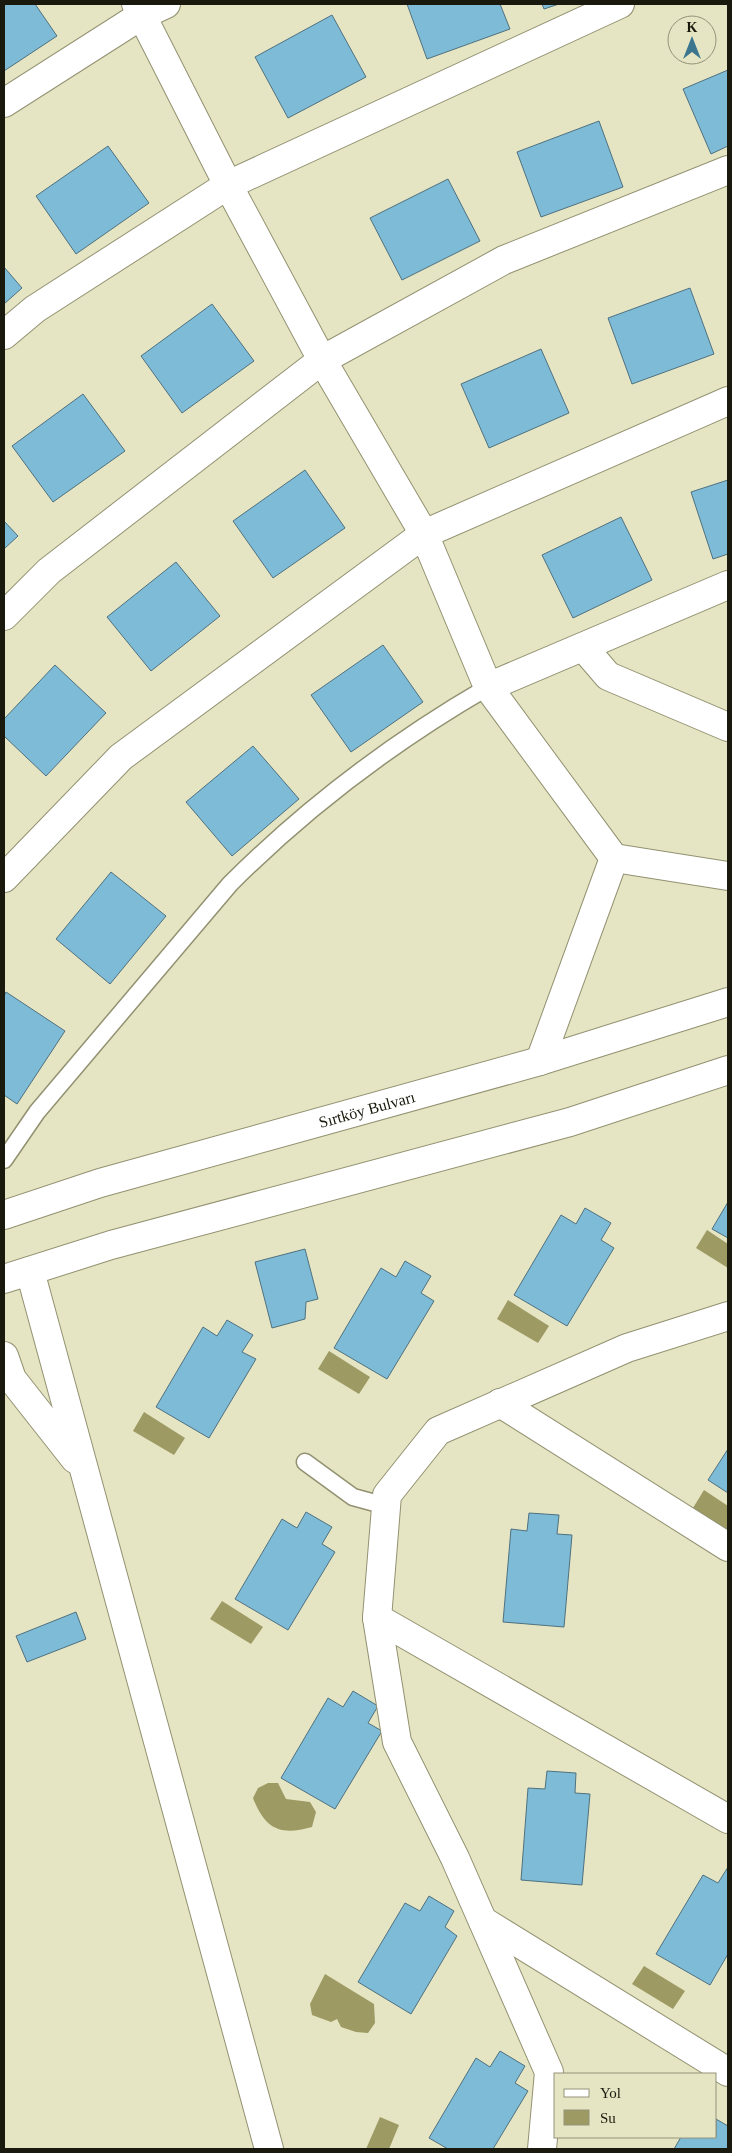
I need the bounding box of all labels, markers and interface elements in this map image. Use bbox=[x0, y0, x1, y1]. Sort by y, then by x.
north arrow bbox=[667, 15, 717, 65]
text: K bbox=[687, 20, 698, 35]
street label: Sırtköy Bulvarı bbox=[317, 1088, 417, 1131]
legend bbox=[554, 2073, 717, 2138]
text: Yol bbox=[600, 2085, 621, 2101]
text: Su bbox=[600, 2110, 616, 2126]

